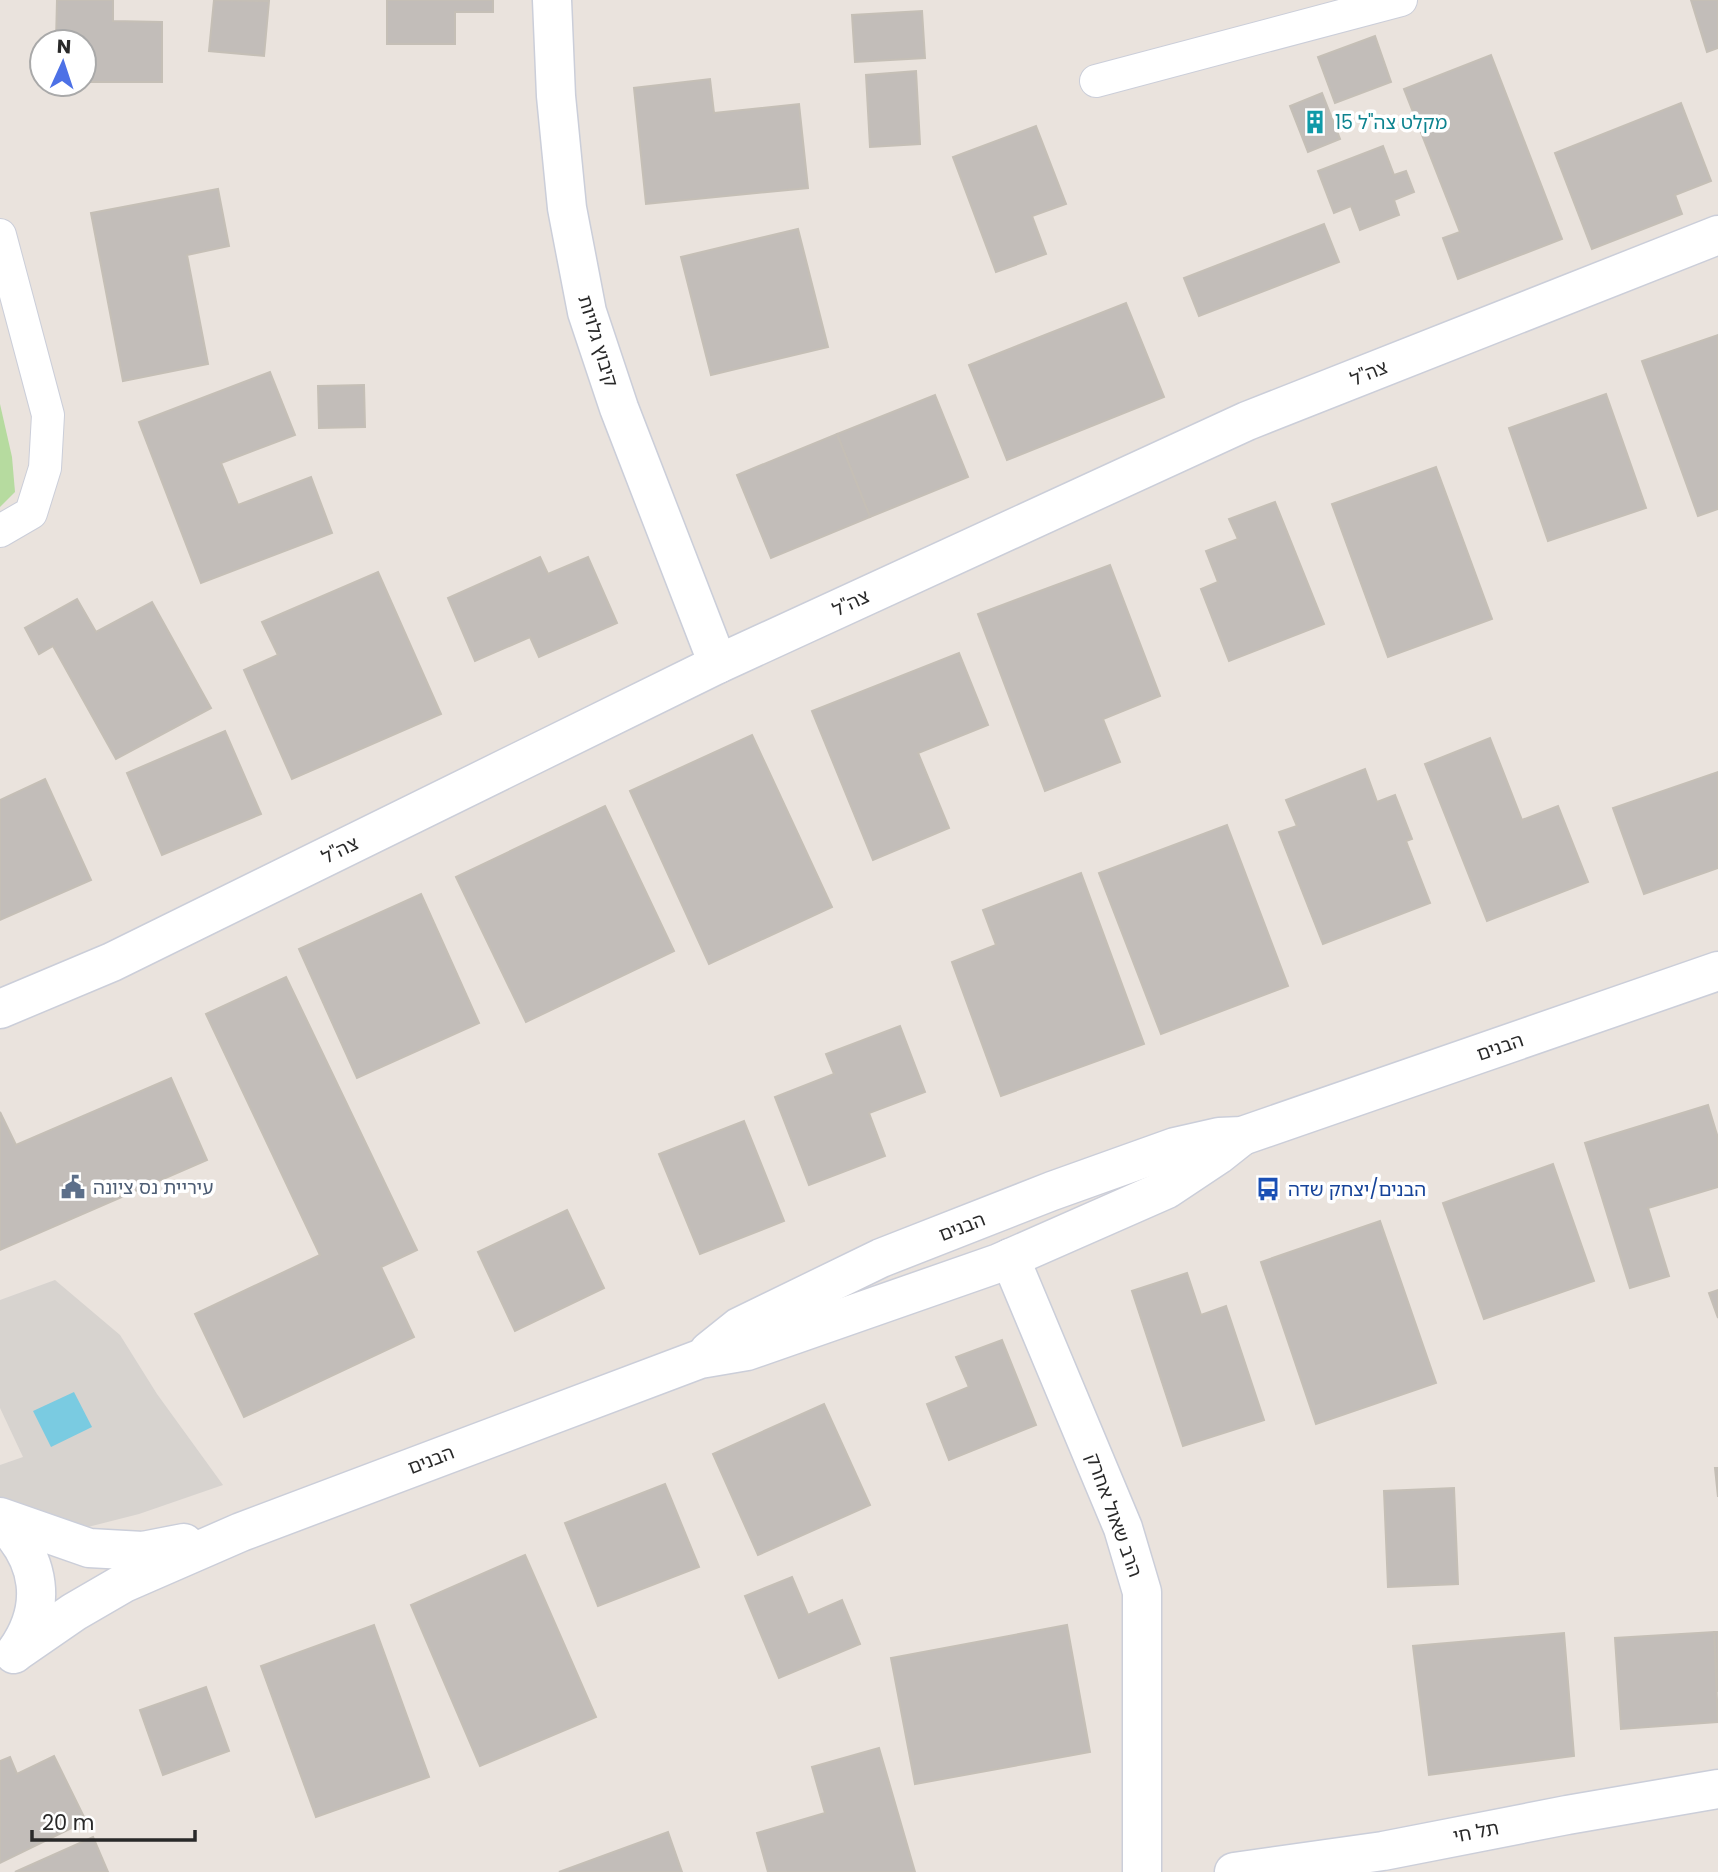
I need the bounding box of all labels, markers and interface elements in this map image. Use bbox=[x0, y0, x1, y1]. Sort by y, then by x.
north arrow bbox=[28, 28, 98, 98]
text: N bbox=[56, 33, 72, 60]
building icon: מקלט צה"ל 15 bbox=[1301, 108, 1329, 136]
place label: מקלט צה"ל 15 bbox=[1335, 109, 1447, 136]
street label: קיבוץ גלויות bbox=[571, 292, 625, 390]
street label: צה"ל bbox=[1346, 353, 1392, 393]
street label: צה"ל bbox=[828, 583, 874, 623]
street label: צה"ל bbox=[317, 830, 363, 870]
street label: הבנים bbox=[1473, 1026, 1527, 1068]
public building icon: עיריית נס ציונה bbox=[59, 1173, 87, 1201]
place label: עיריית נס ציונה bbox=[93, 1174, 213, 1201]
bus stop icon: הבנים/יצחק שדה bbox=[1254, 1175, 1282, 1203]
place label: הבנים/יצחק שדה bbox=[1288, 1176, 1426, 1203]
street label: הבנים bbox=[935, 1206, 989, 1248]
street label: הבנים bbox=[404, 1439, 458, 1481]
street label: הרב שאול אחרק bbox=[1079, 1449, 1149, 1581]
scale bar bbox=[32, 1798, 194, 1842]
text: 20 m bbox=[42, 1808, 95, 1837]
street label: תל חי bbox=[1451, 1814, 1501, 1850]

